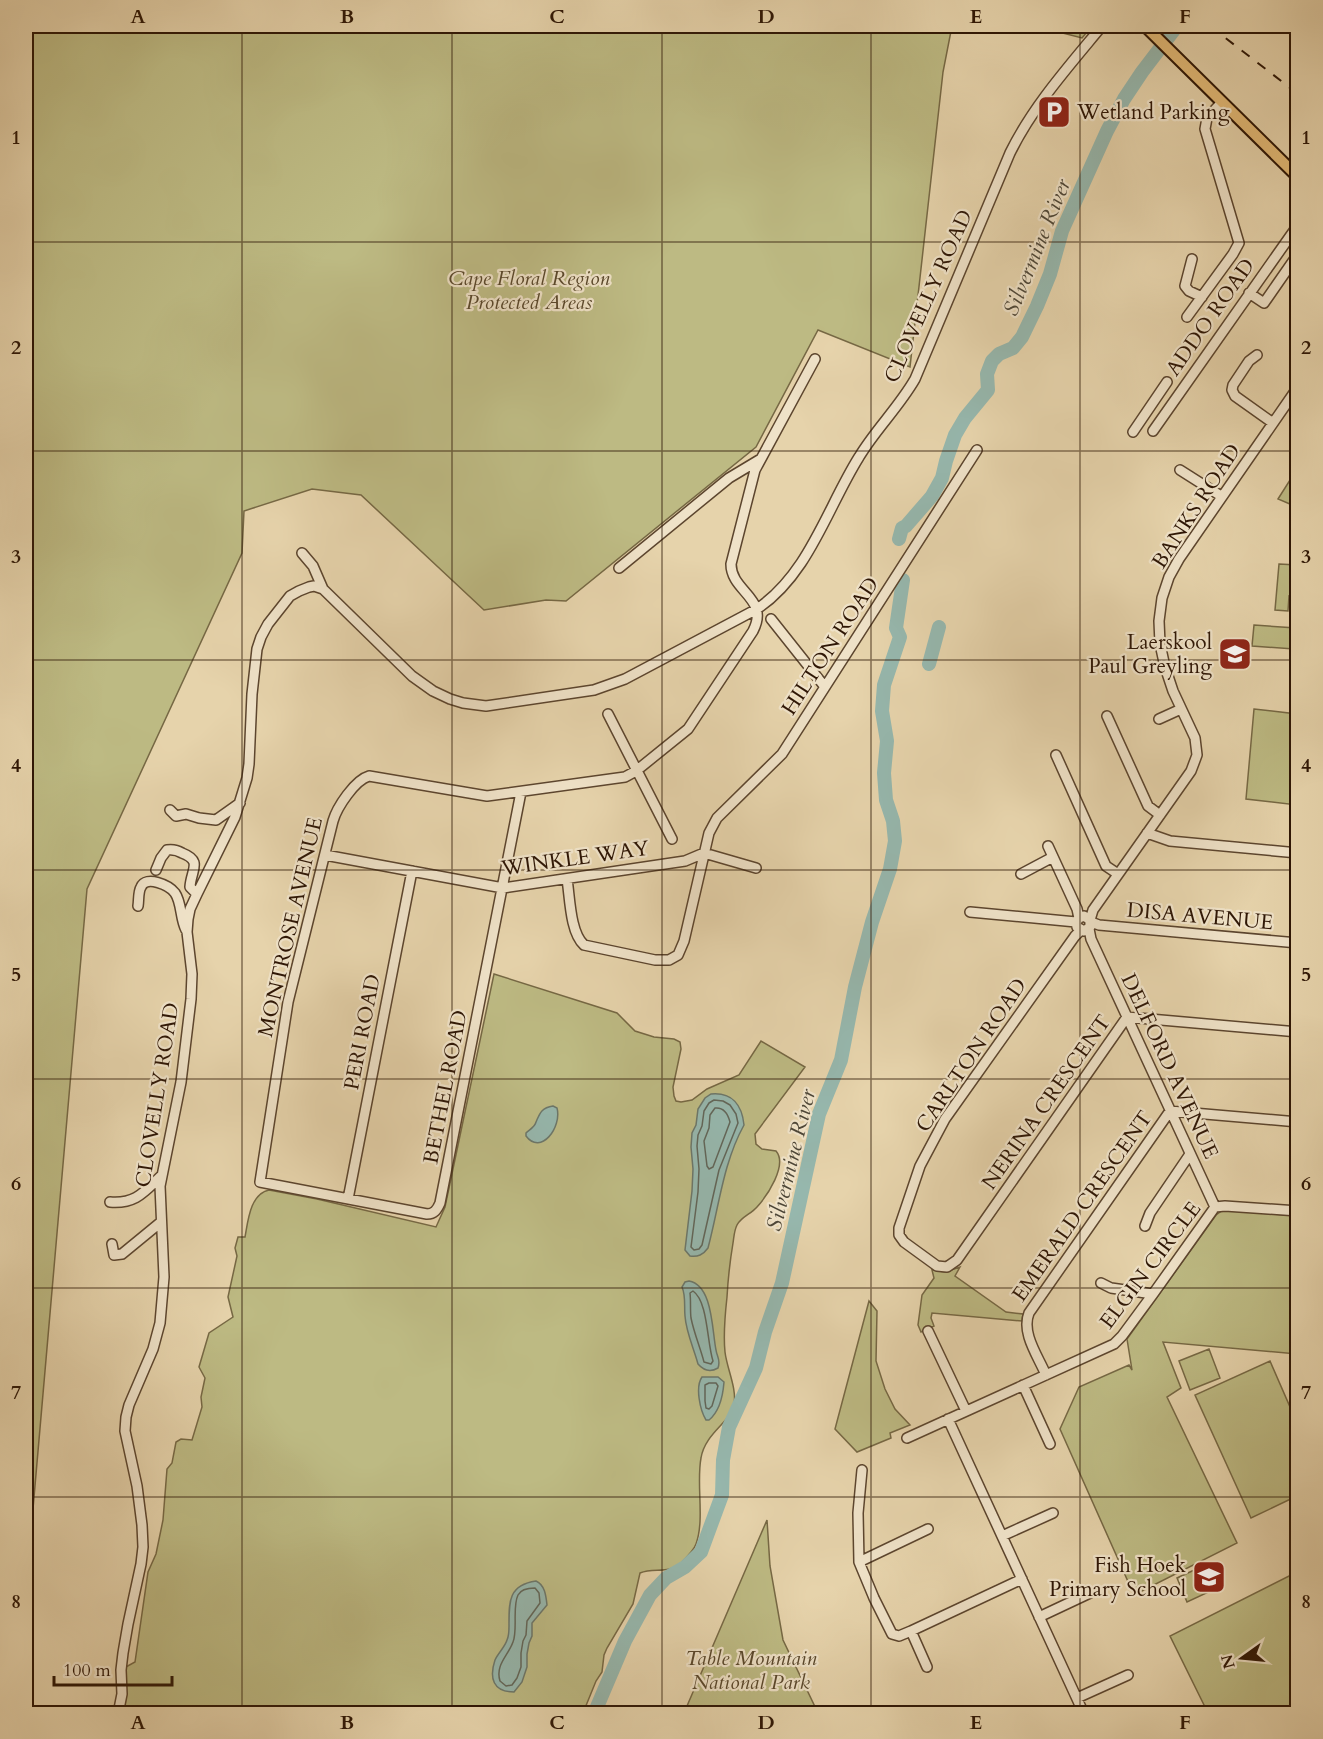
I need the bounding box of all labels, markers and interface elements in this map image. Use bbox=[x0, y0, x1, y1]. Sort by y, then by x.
text: A bbox=[130, 3, 146, 30]
text: B bbox=[340, 3, 354, 30]
text: C bbox=[549, 3, 565, 30]
text: D bbox=[757, 3, 775, 30]
text: E bbox=[970, 3, 982, 30]
text: F bbox=[1179, 3, 1191, 30]
parking icon: Wetland Parking bbox=[1036, 94, 1072, 130]
place label: Wetland Parking bbox=[1076, 98, 1230, 127]
text: 1 bbox=[11, 124, 21, 151]
text: 1 bbox=[1301, 124, 1311, 151]
water label: Silvermine River bbox=[996, 174, 1078, 320]
street label: CLOVELLY ROAD bbox=[877, 205, 980, 387]
street label: ADDO ROAD bbox=[1159, 253, 1262, 382]
park label: Cape Floral Region Protected Areas bbox=[448, 264, 610, 317]
text: 2 bbox=[11, 334, 21, 361]
text: 2 bbox=[1301, 334, 1311, 361]
street label: BANKS ROAD bbox=[1145, 438, 1248, 574]
text: 3 bbox=[11, 543, 21, 570]
text: 3 bbox=[1301, 543, 1311, 570]
street label: HILTON ROAD bbox=[775, 572, 886, 721]
place label: Laerskool Paul Greyling bbox=[1088, 628, 1212, 681]
school or university icon: Laerskool Paul Greyling bbox=[1217, 636, 1253, 672]
text: 4 bbox=[11, 752, 21, 779]
text: 4 bbox=[1301, 752, 1311, 779]
street label: MONTROSE AVENUE bbox=[251, 814, 330, 1040]
street label: WINKLE WAY bbox=[498, 834, 651, 883]
street label: DISA AVENUE bbox=[1126, 896, 1274, 937]
text: 5 bbox=[11, 961, 21, 988]
text: 5 bbox=[1301, 961, 1311, 988]
street label: DELFORD AVENUE bbox=[1114, 969, 1225, 1164]
street label: PERI ROAD bbox=[337, 972, 388, 1093]
street label: CARLTON ROAD bbox=[909, 973, 1034, 1138]
street label: CLOVELLY ROAD bbox=[129, 1001, 186, 1190]
street label: BETHEL ROAD bbox=[416, 1008, 475, 1167]
street label: NERINA CRESCENT bbox=[975, 1009, 1118, 1196]
water label: Silvermine River bbox=[759, 1086, 823, 1234]
street label: EMERALD CRESCENT bbox=[1005, 1105, 1159, 1308]
text: 6 bbox=[11, 1170, 21, 1197]
text: 6 bbox=[1301, 1170, 1311, 1197]
street label: ELGIN CIRCLE bbox=[1093, 1196, 1208, 1335]
text: 7 bbox=[11, 1379, 21, 1406]
text: 7 bbox=[1301, 1379, 1311, 1406]
place label: Fish Hoek Primary School bbox=[1049, 1551, 1187, 1604]
school or university icon: Fish Hoek Primary School bbox=[1191, 1559, 1227, 1595]
text: 8 bbox=[11, 1588, 21, 1615]
text: 8 bbox=[1301, 1588, 1311, 1615]
north arrow bbox=[1212, 1628, 1272, 1688]
park label: Table Mountain National Park bbox=[685, 1644, 817, 1697]
scale bar bbox=[54, 1649, 172, 1687]
text: N bbox=[1216, 1652, 1241, 1671]
text: 100 m bbox=[63, 1658, 111, 1683]
text: A bbox=[130, 1709, 146, 1736]
text: B bbox=[340, 1709, 354, 1736]
text: C bbox=[549, 1709, 565, 1736]
text: D bbox=[757, 1709, 775, 1736]
text: E bbox=[970, 1709, 982, 1736]
text: F bbox=[1179, 1709, 1191, 1736]

